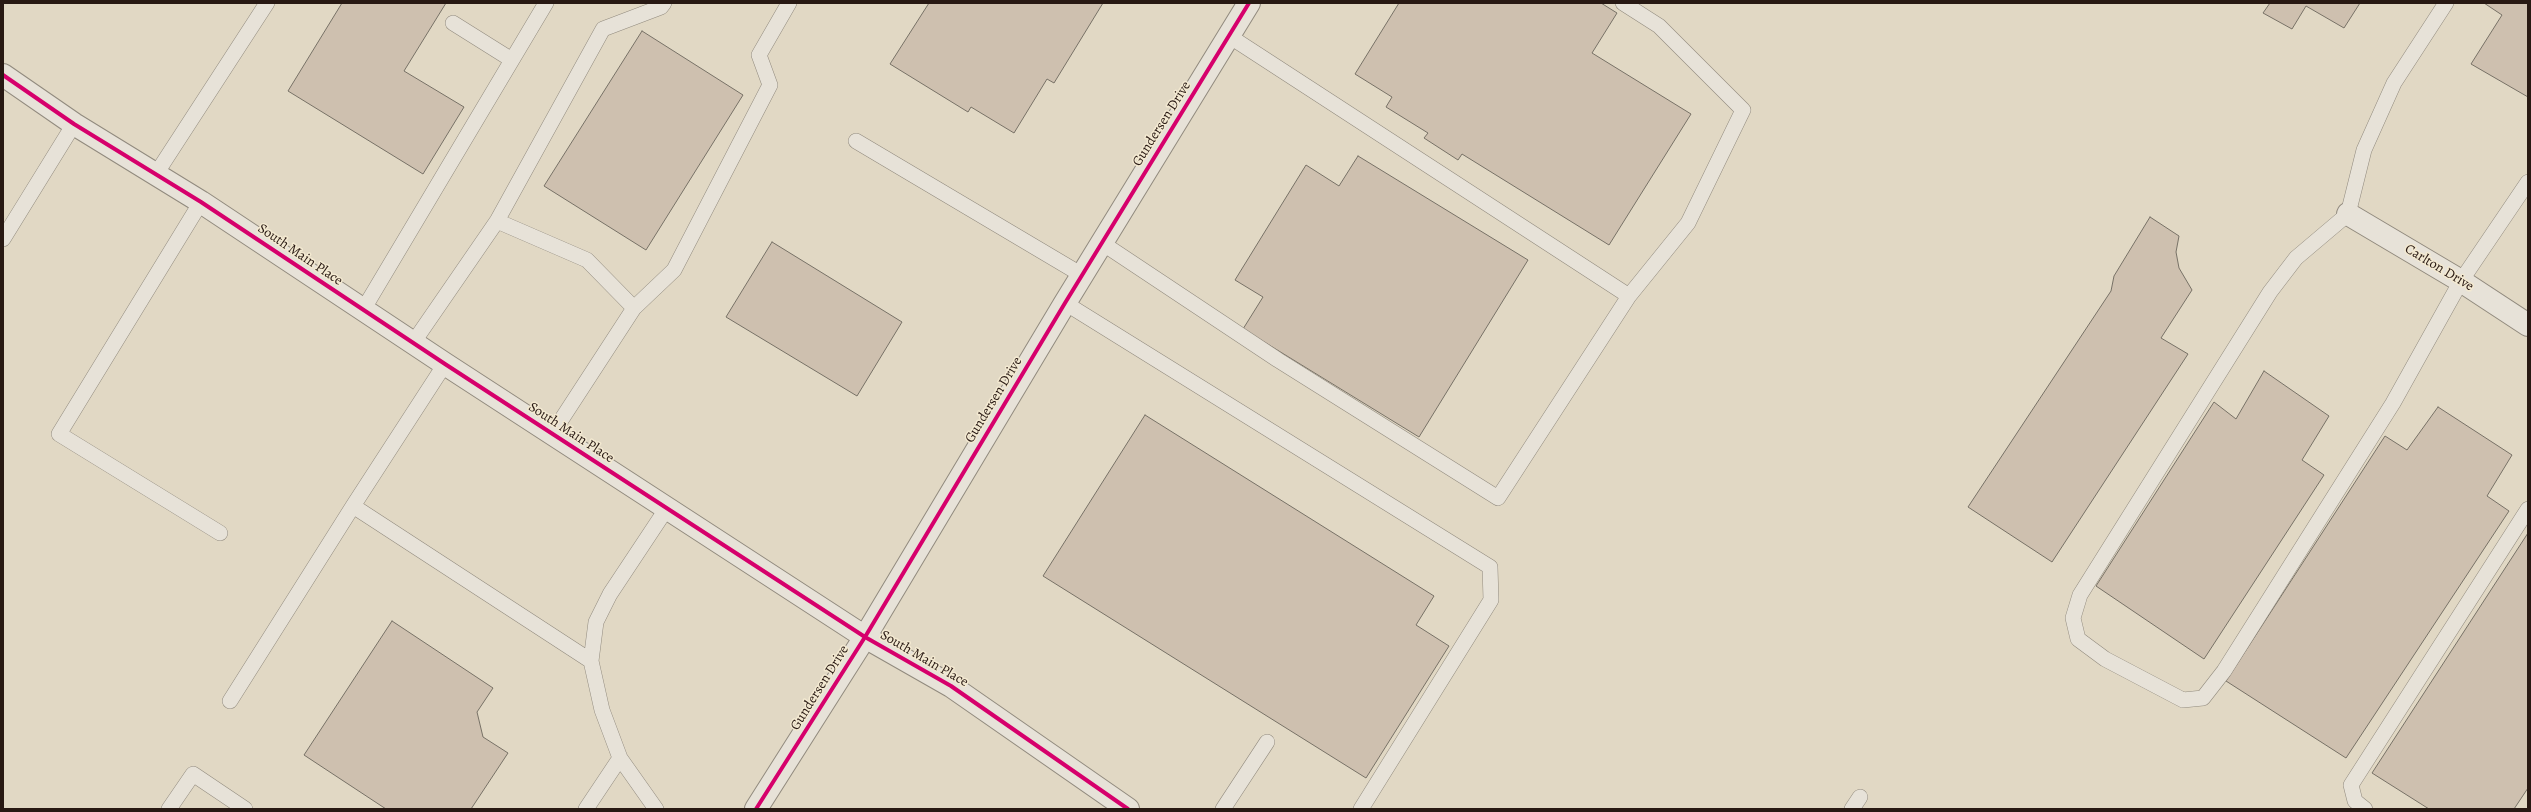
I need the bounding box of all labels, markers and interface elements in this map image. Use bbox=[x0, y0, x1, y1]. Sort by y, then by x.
street label: Gundersen Drive bbox=[1129, 78, 1195, 170]
street label: South Main Place bbox=[254, 220, 346, 290]
street label: Carlton Drive bbox=[2401, 241, 2477, 295]
street label: Gundersen Drive bbox=[962, 354, 1026, 446]
street label: South Main Place bbox=[525, 399, 617, 467]
street label: South Main Place bbox=[877, 627, 971, 691]
street label: Gundersen Drive bbox=[787, 642, 853, 734]

